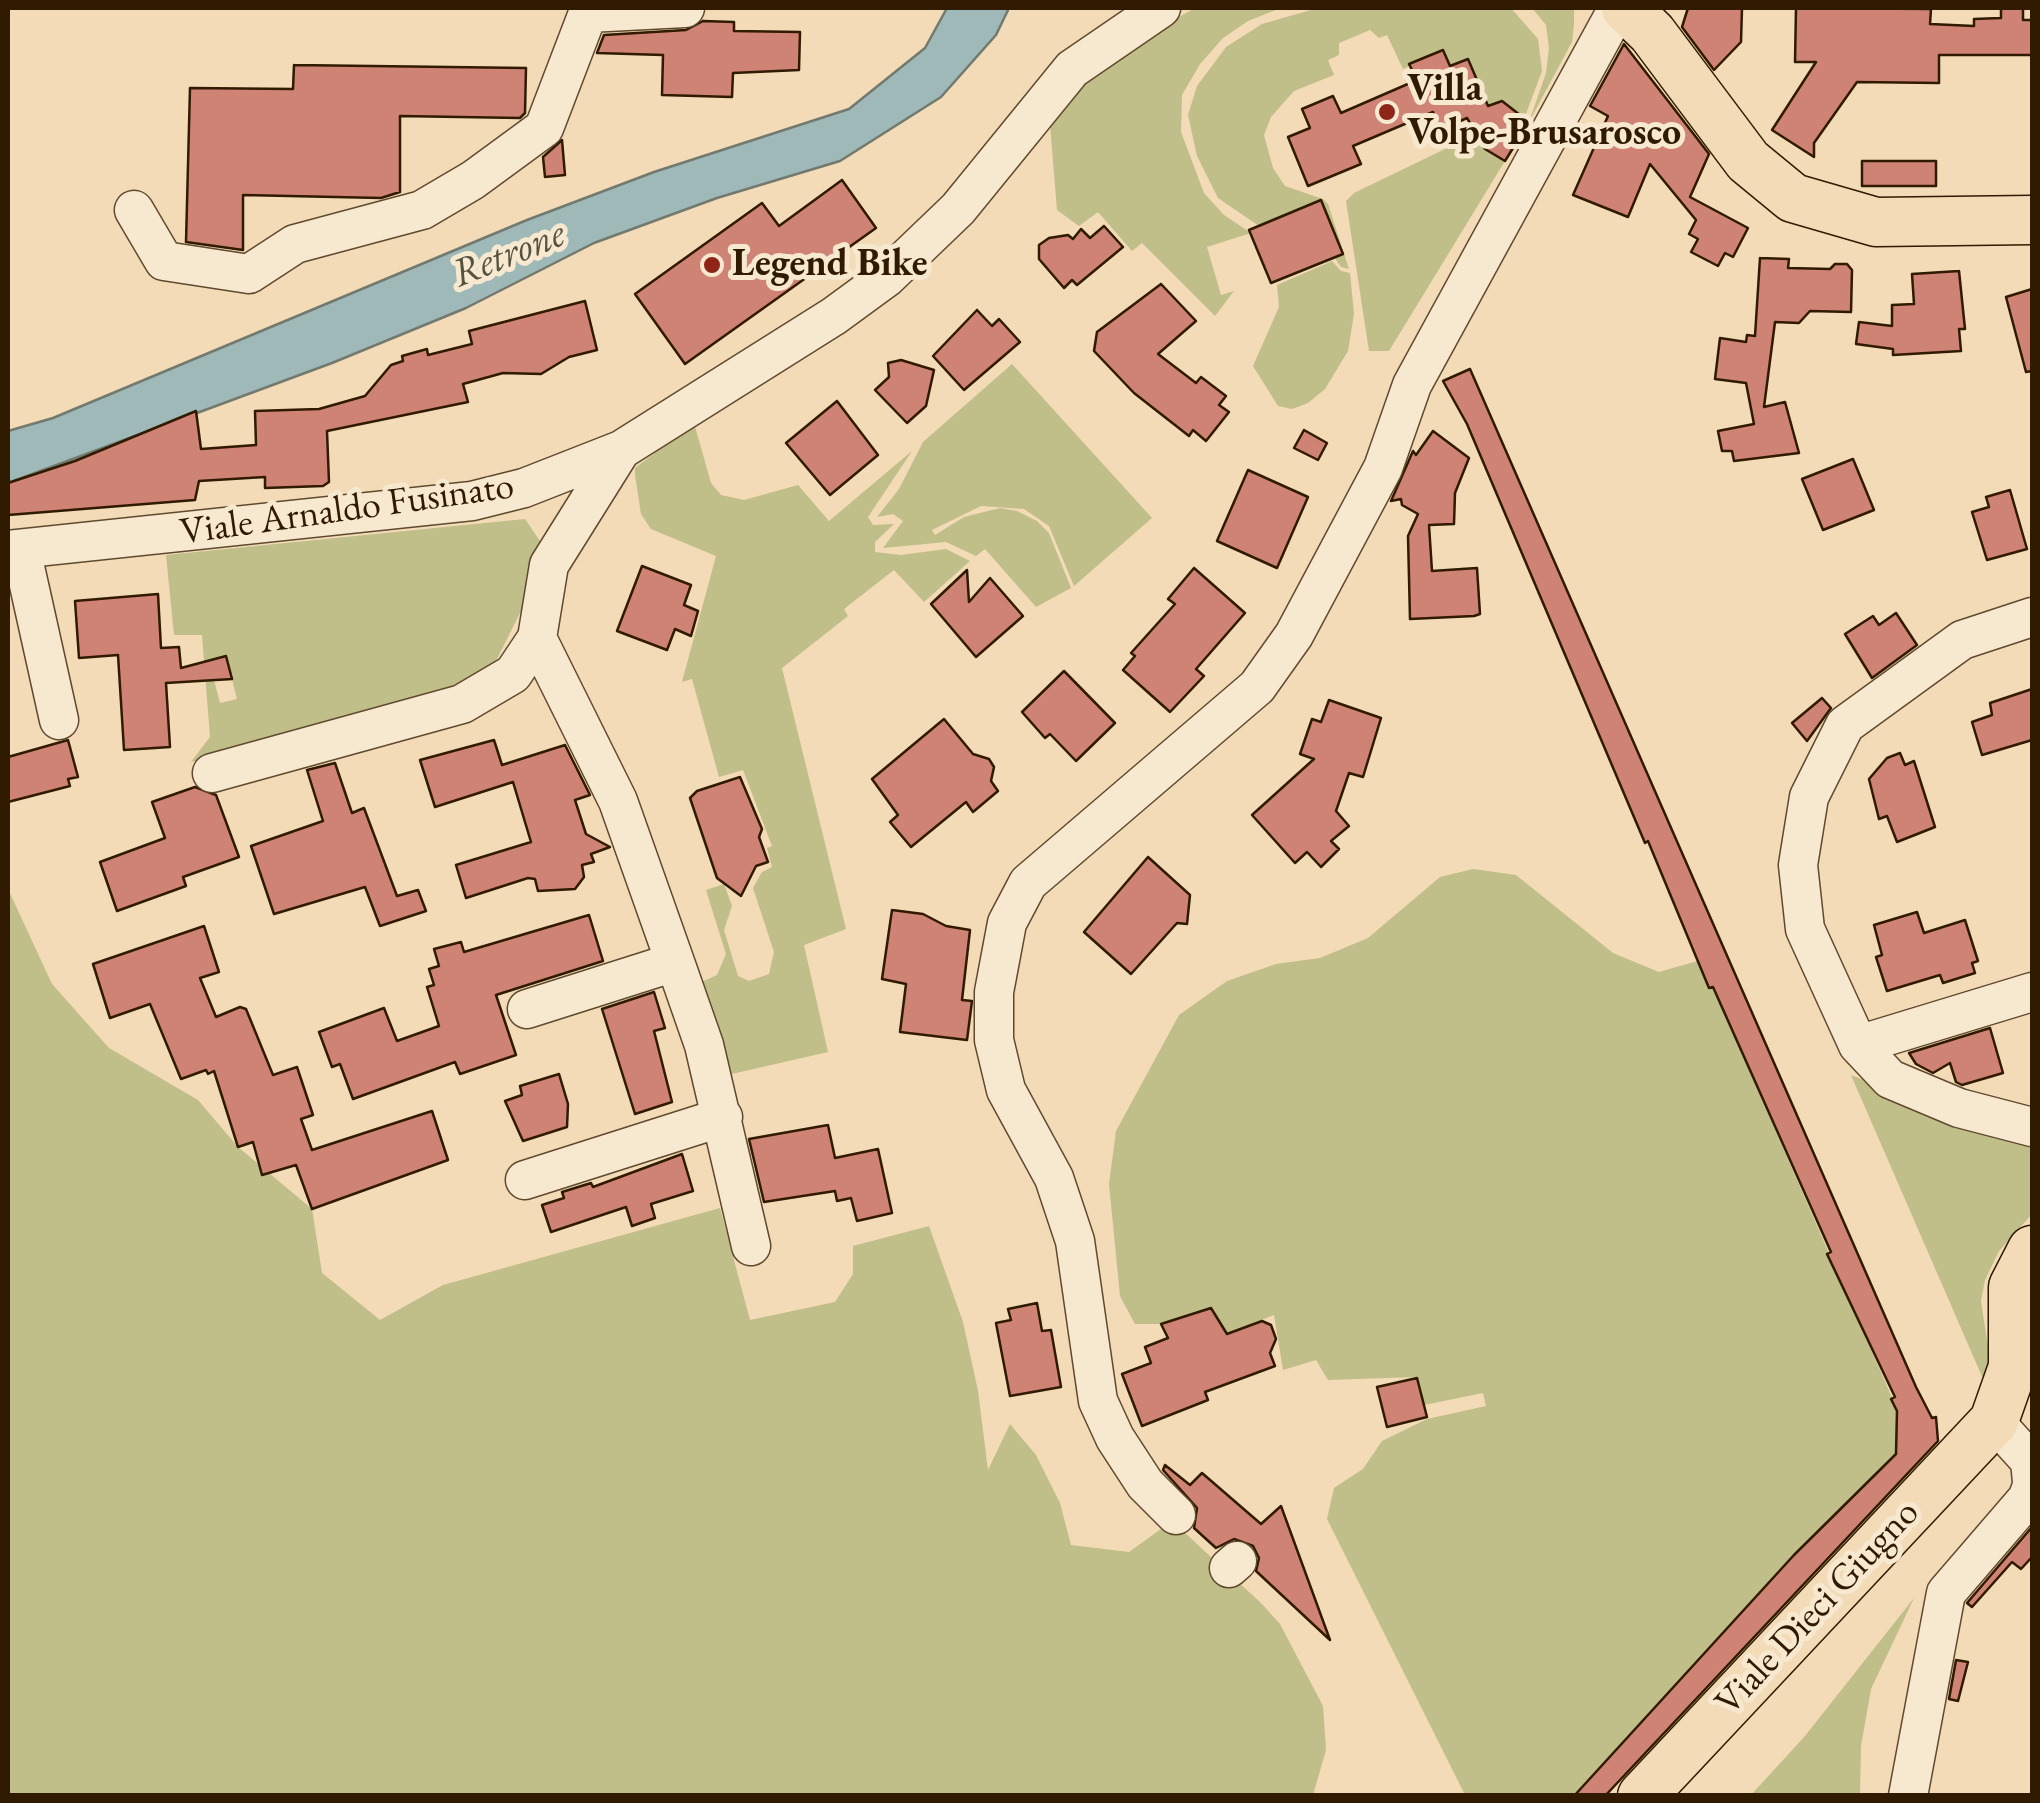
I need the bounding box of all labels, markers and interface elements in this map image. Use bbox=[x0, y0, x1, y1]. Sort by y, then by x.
place label: Villa Volpe-Brusarosco bbox=[1407, 67, 1681, 156]
marker: Villa Volpe-Brusarosco bbox=[1376, 101, 1398, 123]
water label: Retrone bbox=[445, 211, 573, 299]
place label: Legend Bike bbox=[732, 242, 928, 288]
marker: Legend Bike bbox=[701, 254, 723, 276]
street label: Viale Arnaldo Fusinato bbox=[177, 464, 517, 556]
street label: Viale Dieci Giugno bbox=[1707, 1491, 1929, 1725]

